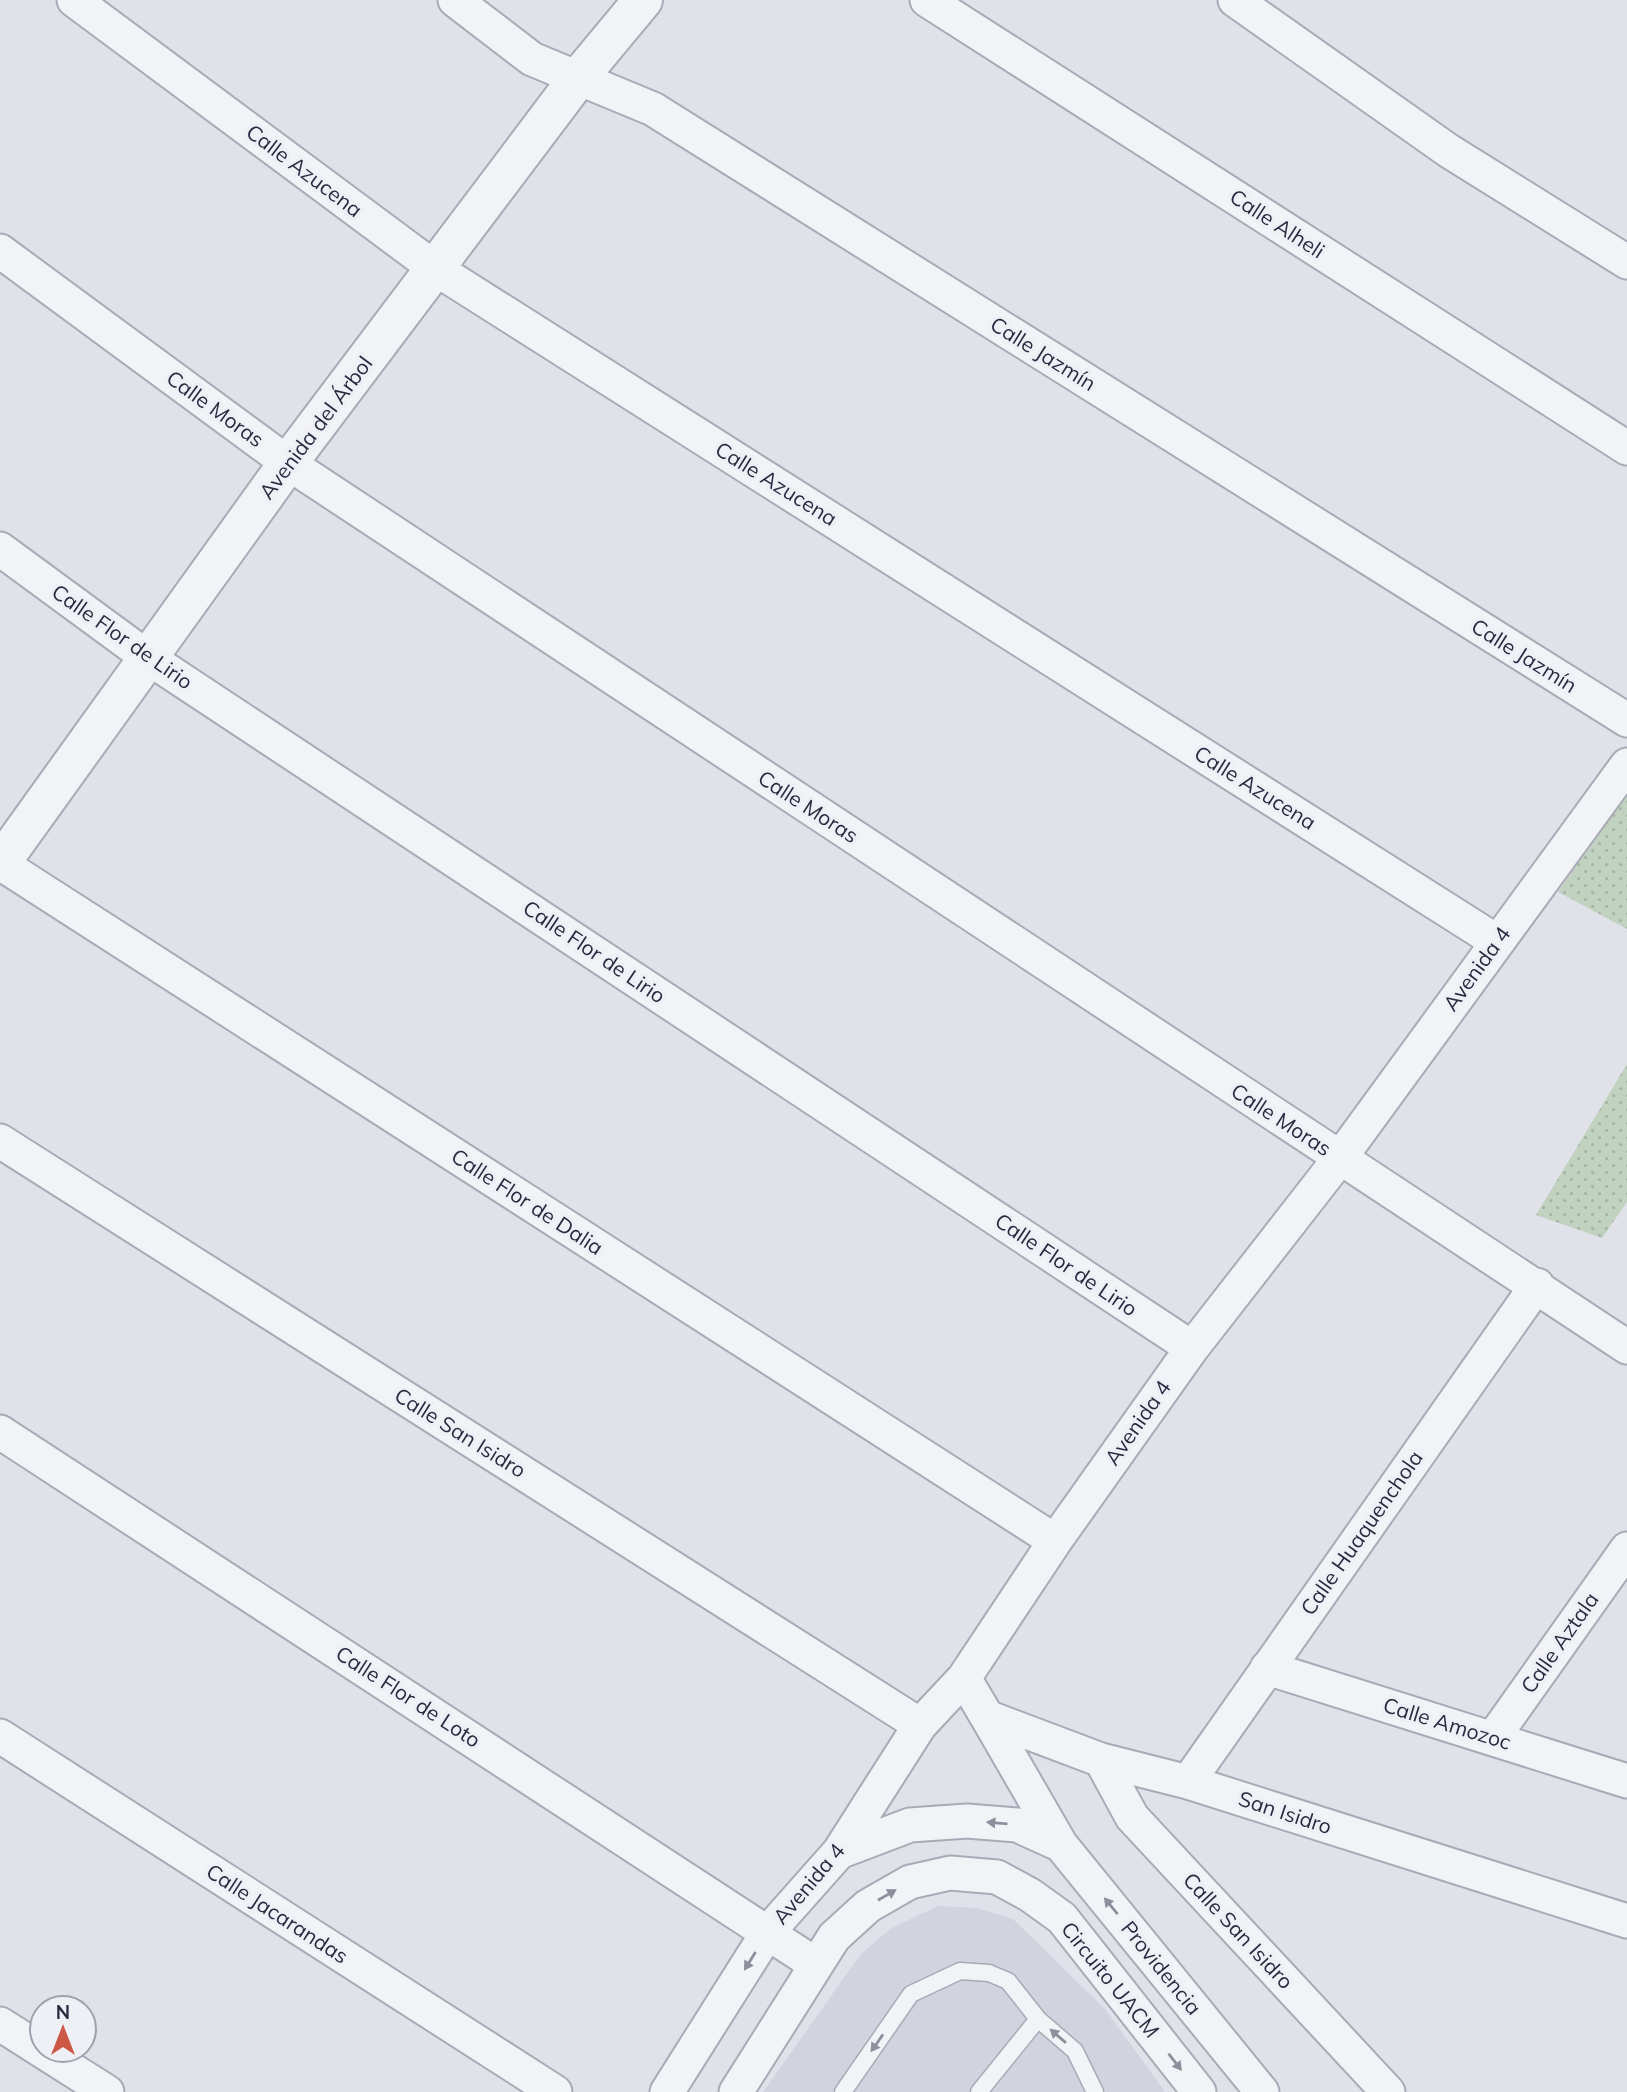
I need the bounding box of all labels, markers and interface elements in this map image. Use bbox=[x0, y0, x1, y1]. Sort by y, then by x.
street label: Calle Azucena bbox=[241, 118, 368, 222]
street label: Calle Alheli bbox=[1225, 183, 1330, 263]
street label: Calle Jazmín bbox=[986, 310, 1101, 396]
street label: Avenida del Árbol bbox=[253, 351, 377, 504]
street label: Calle Moras bbox=[162, 364, 269, 452]
street label: Calle Azucena bbox=[711, 435, 842, 531]
street label: Calle Flor de Lirio bbox=[47, 578, 198, 694]
street label: Calle Jazmín bbox=[1467, 612, 1582, 698]
street label: Calle Azucena bbox=[1190, 739, 1321, 835]
street label: Calle Moras bbox=[754, 764, 863, 848]
street label: Calle Flor de Lirio bbox=[518, 894, 671, 1008]
street label: Avenida 4 bbox=[1437, 921, 1516, 1016]
street label: Calle Moras bbox=[1227, 1077, 1336, 1161]
street label: Calle Flor de Dalia bbox=[447, 1142, 608, 1260]
street label: Calle Flor de Lirio bbox=[990, 1207, 1143, 1321]
street label: Avenida 4 bbox=[1098, 1375, 1176, 1470]
street label: Calle San Isidro bbox=[390, 1381, 531, 1483]
street label: Calle Huaquenchola bbox=[1295, 1445, 1428, 1620]
street label: Calle Aztala bbox=[1515, 1587, 1604, 1698]
street label: Calle Flor de Loto bbox=[331, 1640, 486, 1753]
street label: Calle Amozoc bbox=[1380, 1691, 1514, 1755]
street label: San Isidro bbox=[1235, 1785, 1335, 1839]
one-way arrow bbox=[986, 1818, 1008, 1829]
street label: Avenida 4 bbox=[767, 1837, 850, 1929]
street label: Calle Jacarandas bbox=[202, 1858, 353, 1969]
street label: Calle San Isidro bbox=[1178, 1867, 1299, 1994]
one-way arrow bbox=[877, 1889, 897, 1901]
one-way arrow bbox=[1103, 1897, 1118, 1915]
street label: Providencia bbox=[1116, 1915, 1208, 2020]
street label: Circuito UACM bbox=[1056, 1916, 1166, 2043]
one-way arrow bbox=[743, 1952, 756, 1971]
north arrow bbox=[28, 1994, 98, 2064]
text: N bbox=[56, 2000, 70, 2024]
one-way arrow bbox=[1050, 2029, 1067, 2044]
one-way arrow bbox=[870, 2034, 884, 2052]
one-way arrow bbox=[1168, 2052, 1183, 2070]

